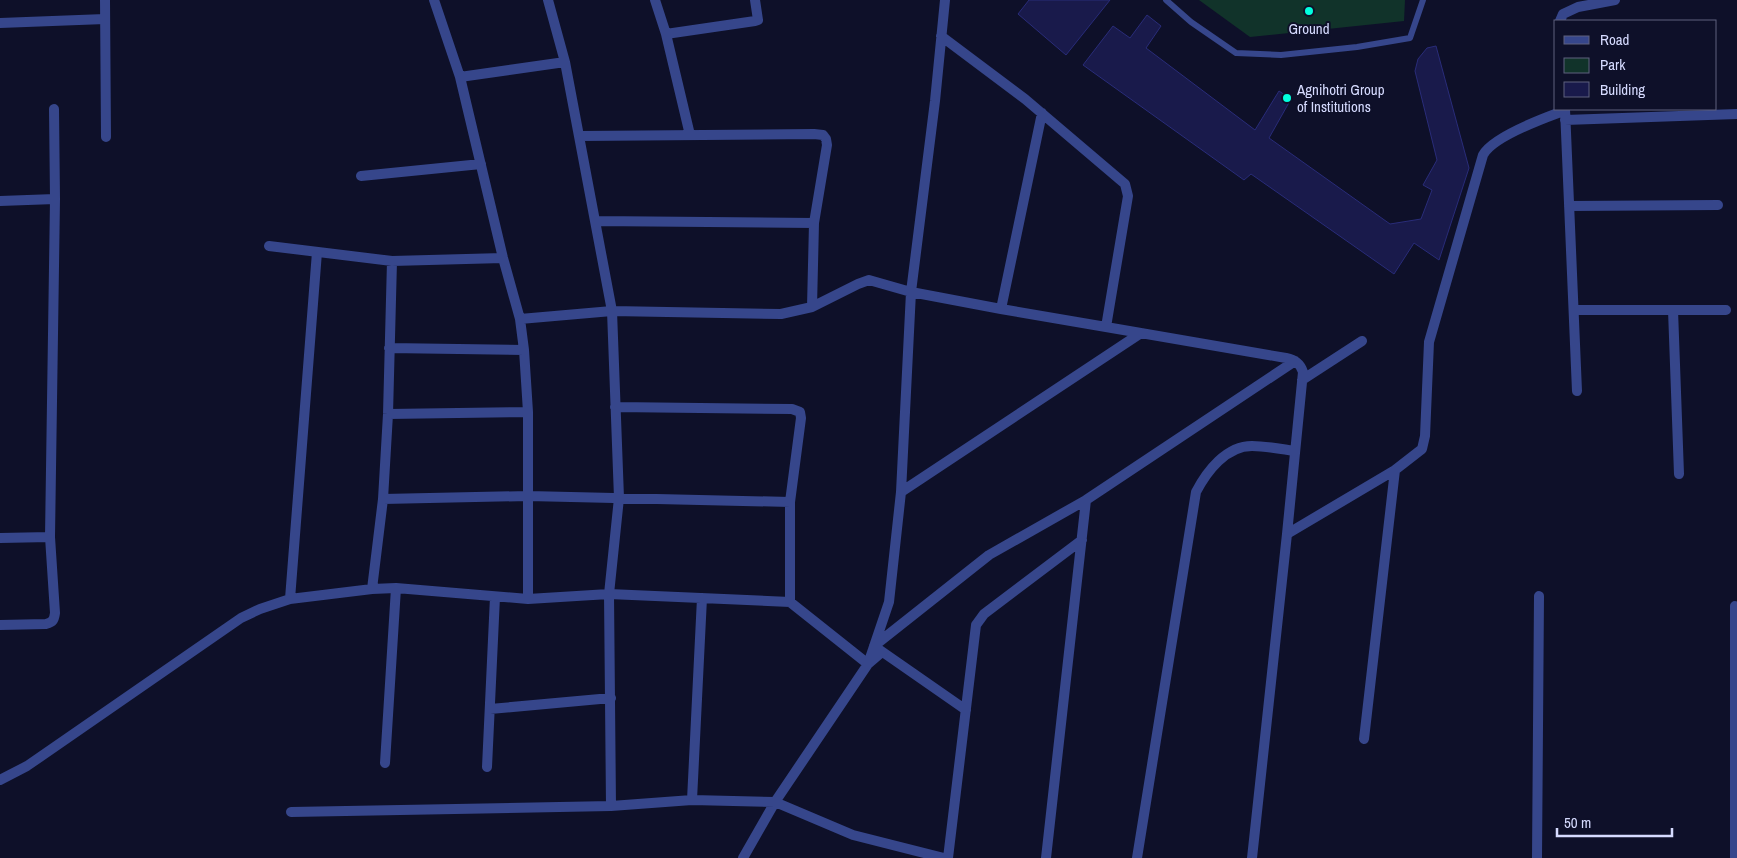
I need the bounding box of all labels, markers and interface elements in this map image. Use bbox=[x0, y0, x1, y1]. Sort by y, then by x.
marker: Ground bbox=[1303, 5, 1315, 17]
place label: Ground bbox=[1288, 18, 1330, 39]
legend bbox=[1554, 20, 1717, 110]
text: Road bbox=[1600, 29, 1629, 50]
text: Park bbox=[1600, 54, 1626, 75]
place label: Agnihotri Group of Institutions bbox=[1296, 79, 1385, 117]
text: Building bbox=[1600, 79, 1645, 100]
marker: Agnihotri Group of Institutions bbox=[1281, 92, 1293, 104]
scale bar bbox=[1557, 806, 1672, 838]
text: 50 m bbox=[1564, 812, 1591, 833]

